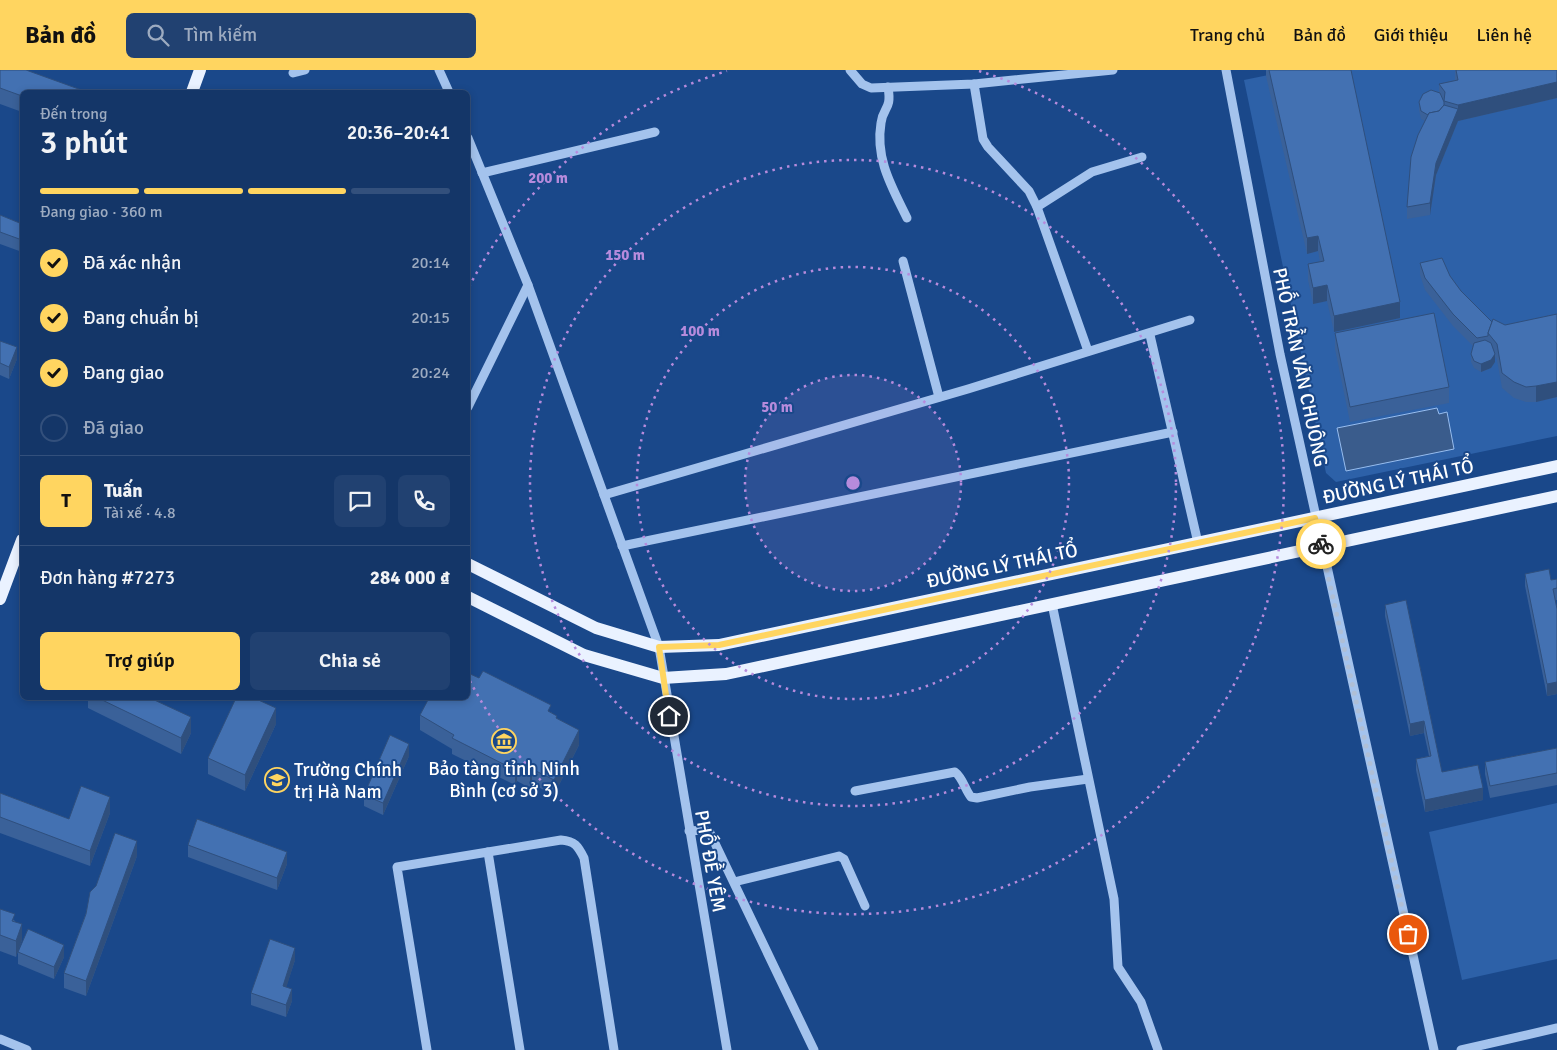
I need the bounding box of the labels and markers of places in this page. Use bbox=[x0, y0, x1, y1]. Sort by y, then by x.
centre of rings bbox=[844, 474, 862, 492]
pin bbox=[648, 695, 690, 737]
museum icon: Bảo tàng tỉnh Ninh Bình (cơ sở 3) bbox=[491, 728, 517, 754]
place label: Bảo tàng tỉnh Ninh Bình (cơ sở 3) bbox=[428, 757, 580, 803]
place label: Trường Chính trị Hà Nam bbox=[294, 758, 402, 804]
school or university icon: Trường Chính trị Hà Nam bbox=[264, 767, 290, 793]
pin bbox=[1387, 913, 1429, 955]

